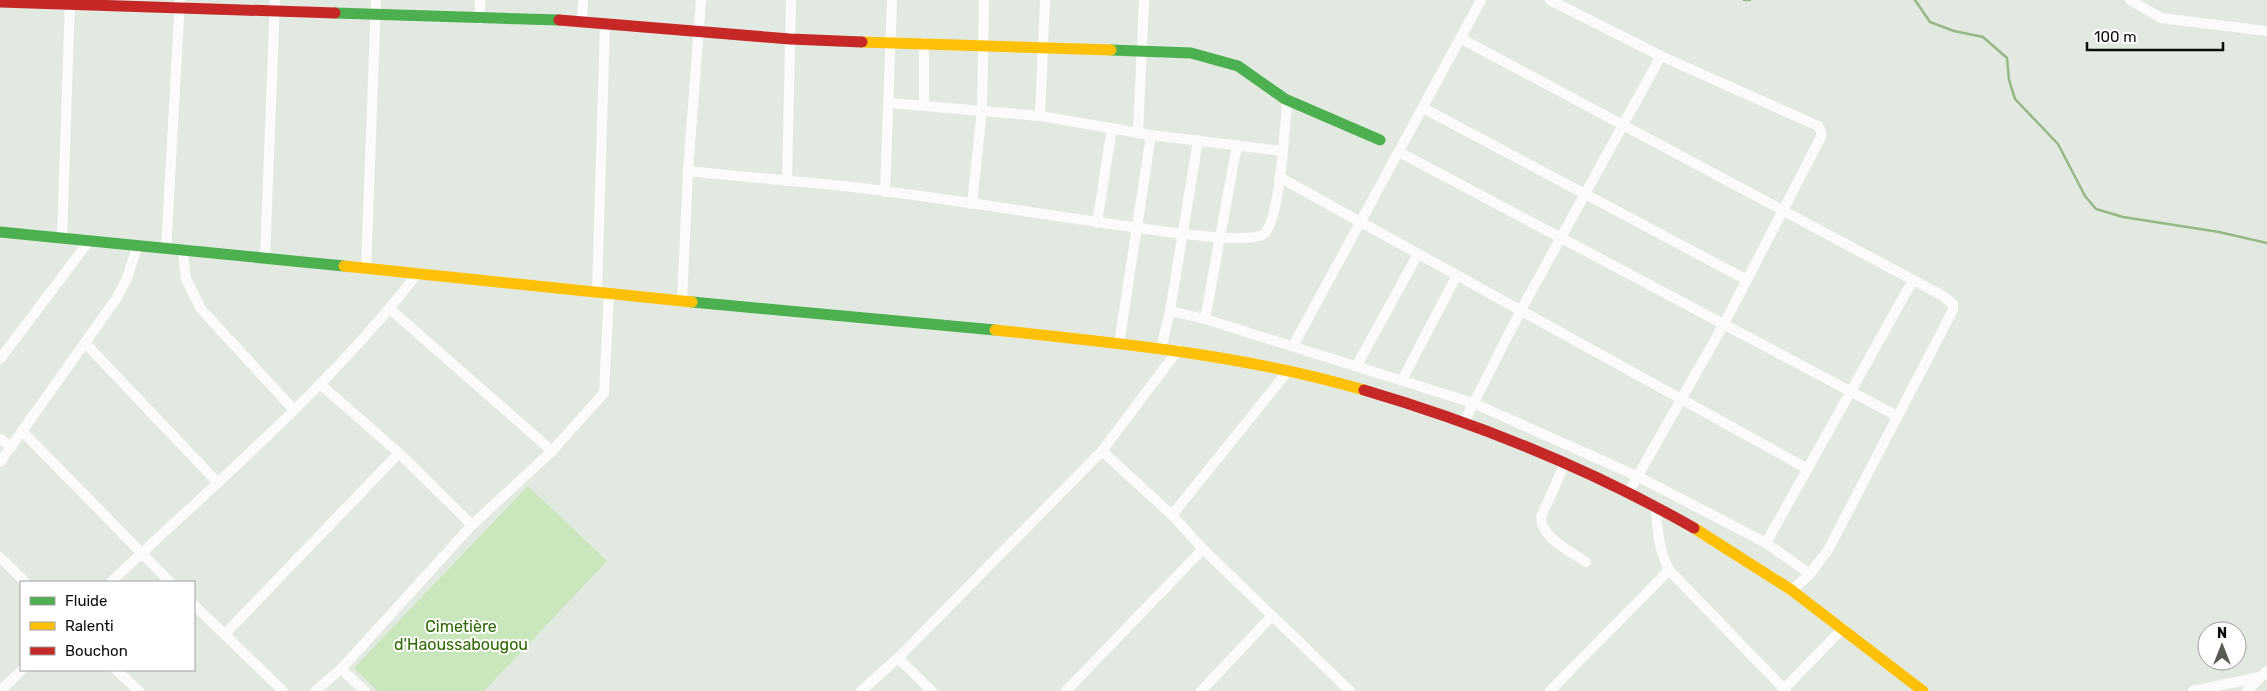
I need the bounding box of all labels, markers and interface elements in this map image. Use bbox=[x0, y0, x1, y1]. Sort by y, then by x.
scale bar bbox=[2087, 20, 2223, 52]
text: 100 m bbox=[2094, 28, 2136, 46]
legend bbox=[20, 581, 195, 671]
text: Fluide bbox=[65, 592, 107, 610]
text: Ralenti bbox=[65, 617, 114, 635]
park label: Cimetière d'Haoussabougou bbox=[394, 617, 528, 654]
north arrow bbox=[2197, 621, 2247, 671]
text: N bbox=[2217, 625, 2227, 642]
text: Bouchon bbox=[65, 642, 128, 660]

